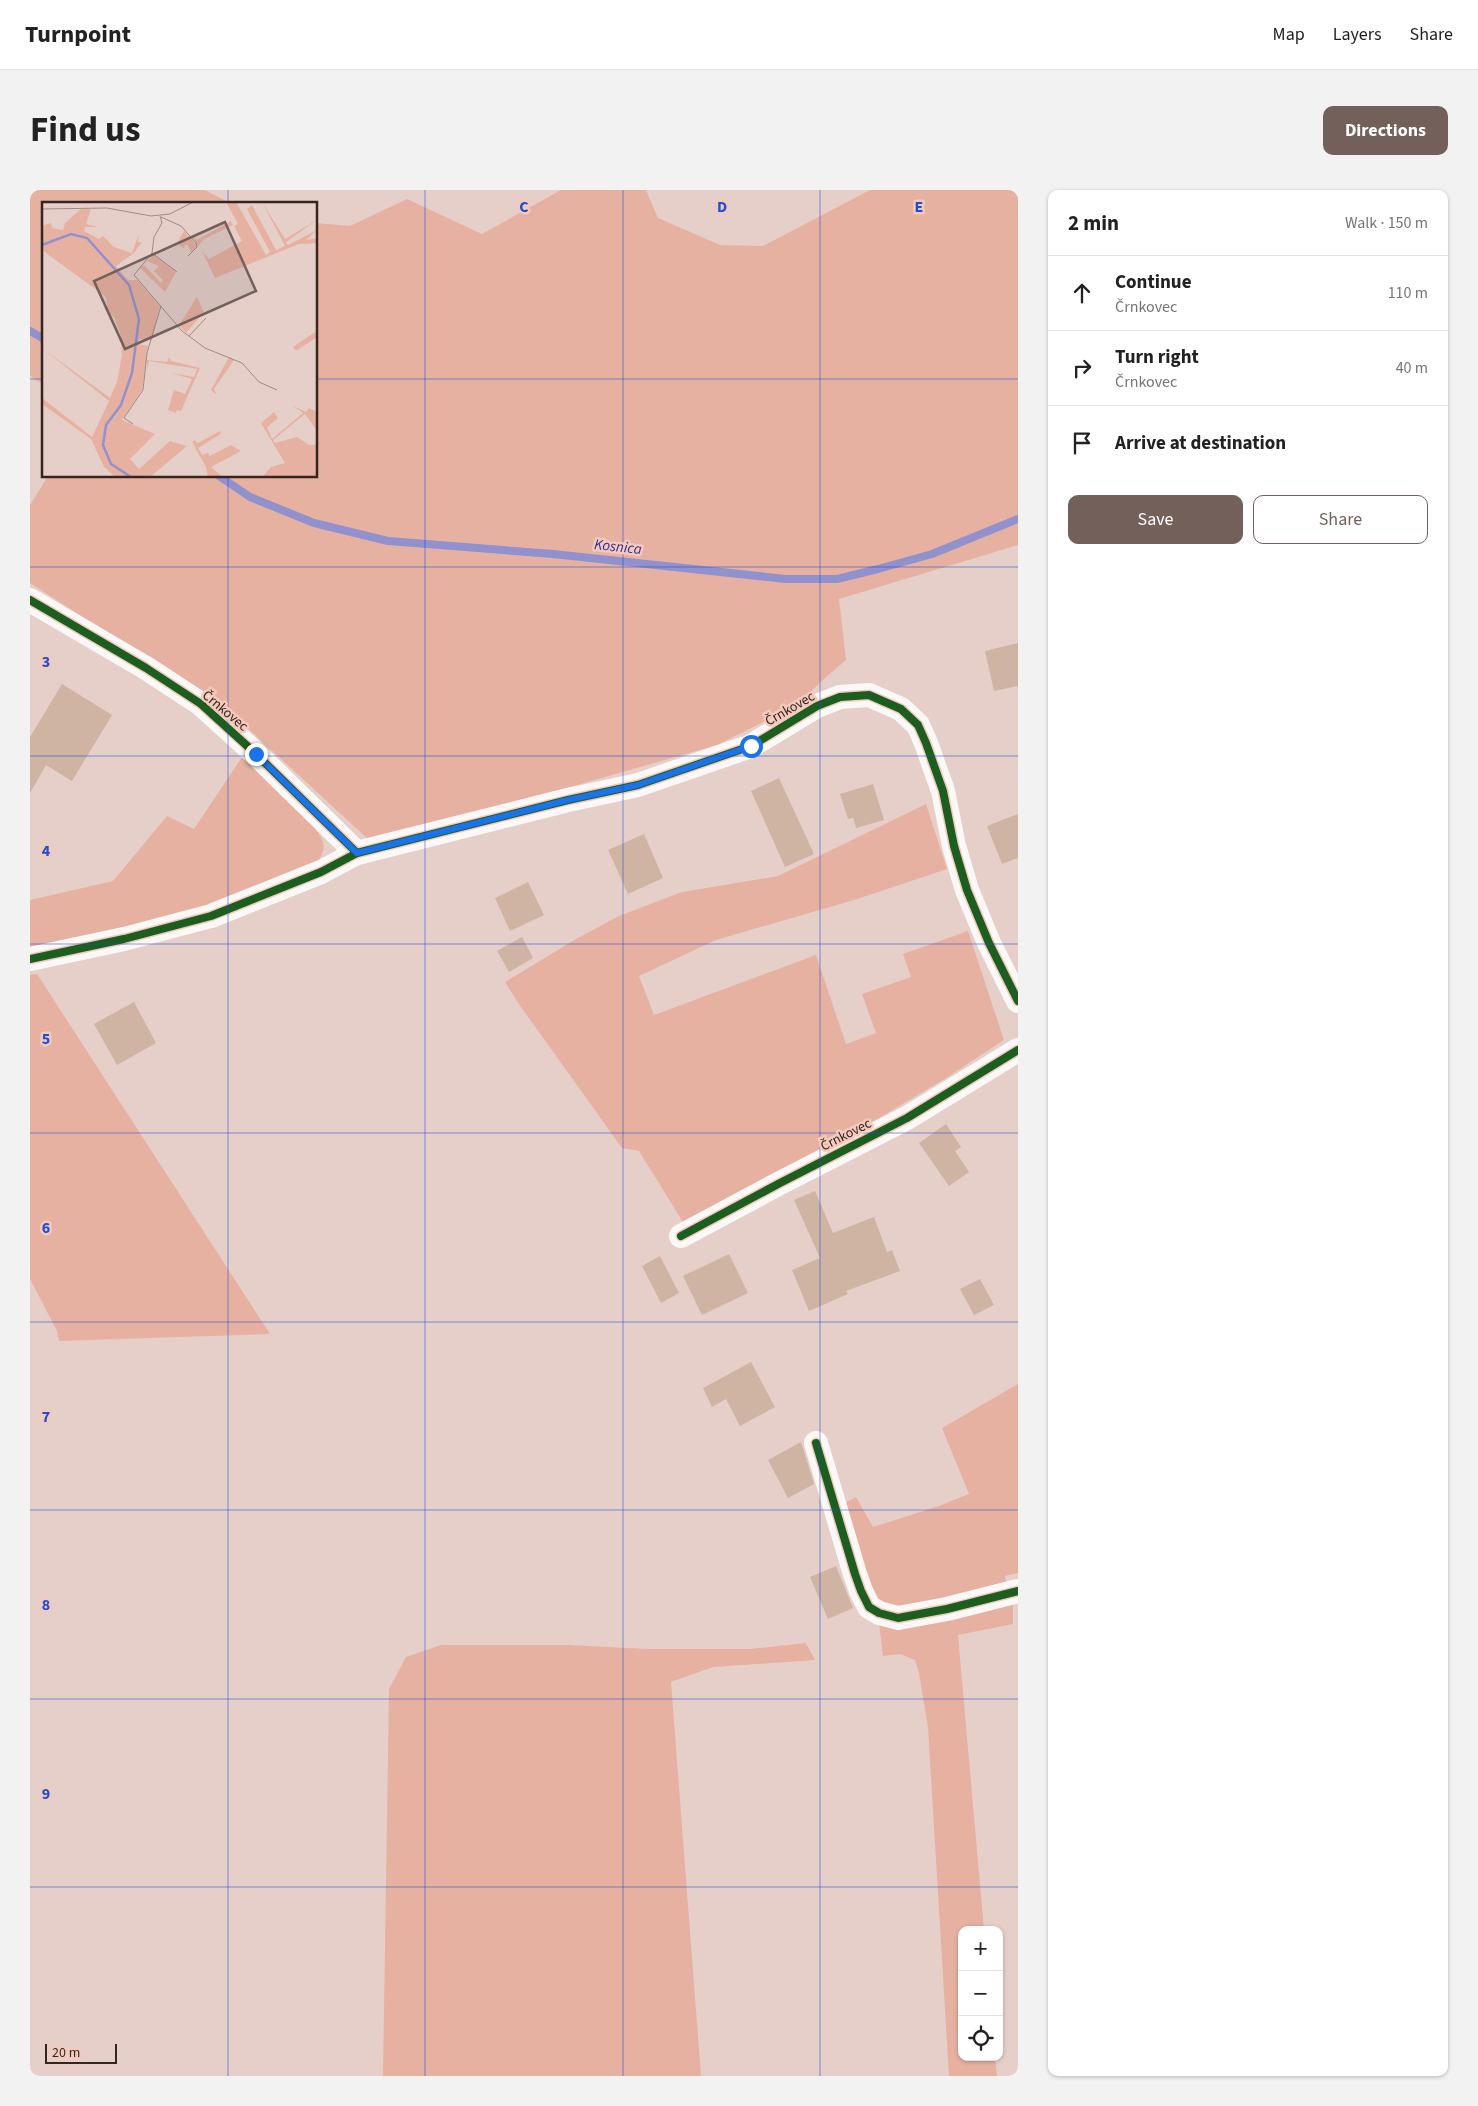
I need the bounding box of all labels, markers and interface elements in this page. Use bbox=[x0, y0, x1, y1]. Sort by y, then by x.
text: Turnpoint bbox=[25, 17, 131, 52]
text: Map bbox=[1273, 22, 1305, 47]
text: Layers bbox=[1333, 22, 1382, 47]
text: Share bbox=[1410, 22, 1453, 47]
text: Find us bbox=[30, 105, 140, 155]
button: Directions bbox=[1323, 106, 1448, 155]
text: C bbox=[519, 196, 529, 218]
text: D bbox=[717, 196, 727, 218]
text: E bbox=[915, 196, 923, 218]
inset map bbox=[42, 202, 318, 478]
text: 2 min bbox=[1068, 208, 1119, 238]
text: Walk · 150 m bbox=[1345, 212, 1428, 234]
text: Continue bbox=[1115, 269, 1192, 296]
icon: ahead bbox=[1068, 279, 1096, 307]
text: 110 m bbox=[1388, 282, 1428, 304]
text: Črnkovec bbox=[1115, 296, 1177, 318]
text: Turn right bbox=[1115, 344, 1199, 371]
icon: right bbox=[1068, 354, 1096, 382]
text: 40 m bbox=[1396, 357, 1428, 379]
text: Črnkovec bbox=[1115, 371, 1177, 393]
icon: arrive bbox=[1068, 429, 1096, 457]
text: Arrive at destination bbox=[1115, 430, 1286, 457]
button: Save bbox=[1068, 495, 1243, 544]
button: Share bbox=[1253, 495, 1428, 544]
water label: Kosnica bbox=[593, 534, 643, 560]
text: 3 bbox=[42, 651, 50, 673]
street label: Črnkovec bbox=[198, 686, 253, 737]
street label: Črnkovec bbox=[761, 686, 819, 731]
route start bbox=[740, 735, 763, 758]
route end bbox=[245, 743, 268, 766]
text: 4 bbox=[42, 840, 51, 862]
text: 5 bbox=[42, 1028, 50, 1050]
street label: Črnkovec bbox=[817, 1113, 875, 1156]
text: 6 bbox=[42, 1217, 50, 1239]
text: 7 bbox=[42, 1406, 50, 1428]
text: 8 bbox=[42, 1594, 50, 1616]
text: 9 bbox=[42, 1783, 50, 1805]
map controls bbox=[958, 1926, 1003, 2061]
button: + bbox=[958, 1926, 1003, 1971]
button: − bbox=[958, 1971, 1003, 2016]
button: locate bbox=[958, 2016, 1003, 2061]
scale bar bbox=[45, 2041, 118, 2064]
text: 20 m bbox=[52, 2043, 80, 2063]

